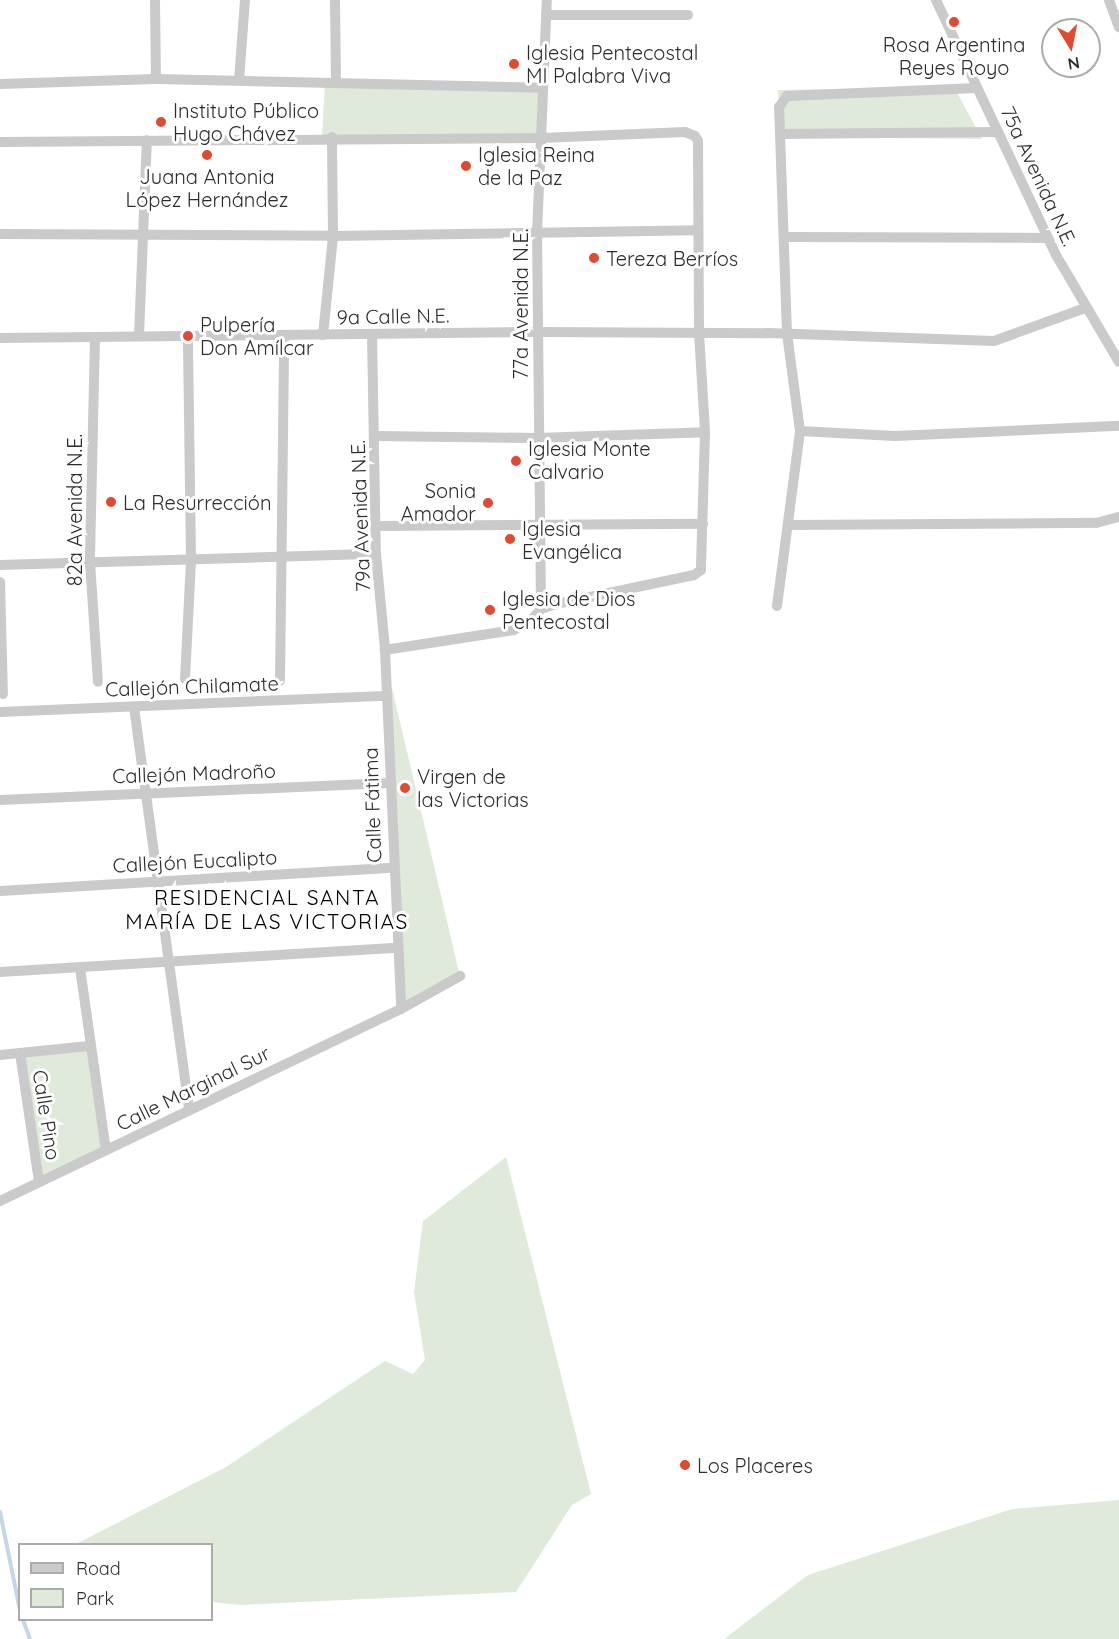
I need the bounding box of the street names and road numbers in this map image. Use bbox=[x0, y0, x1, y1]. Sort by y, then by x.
street label: 75a Avenida N.E. bbox=[996, 102, 1082, 250]
street label: 77a Avenida N.E. bbox=[508, 229, 532, 379]
street label: 9a Calle N.E. bbox=[336, 303, 450, 329]
street label: 82a Avenida N.E. bbox=[62, 434, 86, 586]
street label: 79a Avenida N.E. bbox=[345, 440, 375, 592]
street label: Callejón Chilamate bbox=[105, 671, 279, 701]
street label: Calle Fátima bbox=[358, 747, 386, 863]
street label: Callejón Madroño bbox=[112, 758, 276, 788]
street label: Callejón Eucalipto bbox=[112, 845, 278, 877]
street label: Calle Marginal Sur bbox=[112, 1040, 274, 1136]
street label: Calle Pino bbox=[28, 1068, 66, 1162]

